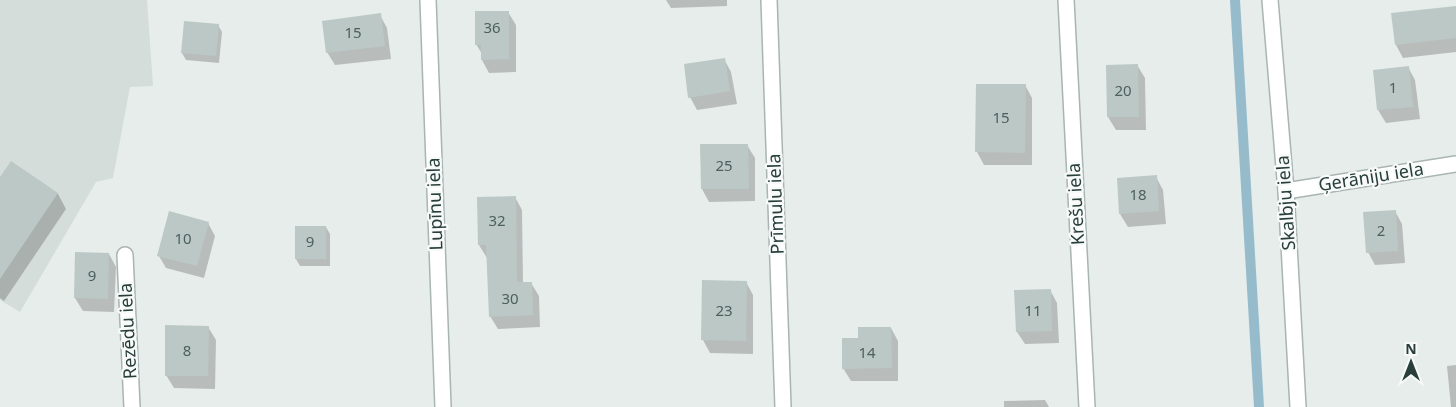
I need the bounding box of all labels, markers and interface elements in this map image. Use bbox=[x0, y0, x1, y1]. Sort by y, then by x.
house number: 36 bbox=[483, 17, 501, 37]
house number: 15 bbox=[344, 22, 362, 42]
house number: 1 bbox=[1389, 77, 1397, 97]
house number: 20 bbox=[1114, 80, 1132, 100]
house number: 15 bbox=[992, 107, 1010, 127]
street label: Prīmulu iela bbox=[761, 153, 789, 255]
house number: 25 bbox=[715, 155, 733, 175]
street label: Skalbju iela bbox=[1270, 155, 1300, 251]
street label: Ģerāniju iela bbox=[1317, 156, 1425, 196]
street label: Lupīnu iela bbox=[420, 157, 448, 251]
street label: Krešu iela bbox=[1061, 162, 1089, 246]
house number: 18 bbox=[1129, 184, 1147, 204]
house number: 32 bbox=[488, 210, 506, 230]
house number: 2 bbox=[1377, 220, 1385, 240]
house number: 10 bbox=[174, 228, 192, 248]
house number: 9 bbox=[306, 231, 314, 251]
house number: 9 bbox=[88, 265, 96, 285]
street label: Rezēdu iela bbox=[113, 282, 142, 380]
house number: 30 bbox=[501, 288, 519, 308]
house number: 23 bbox=[715, 300, 733, 320]
house number: 11 bbox=[1024, 300, 1042, 320]
north arrow bbox=[1386, 337, 1436, 387]
text: N bbox=[1405, 339, 1417, 358]
house number: 8 bbox=[183, 340, 191, 360]
house number: 14 bbox=[858, 342, 876, 362]

